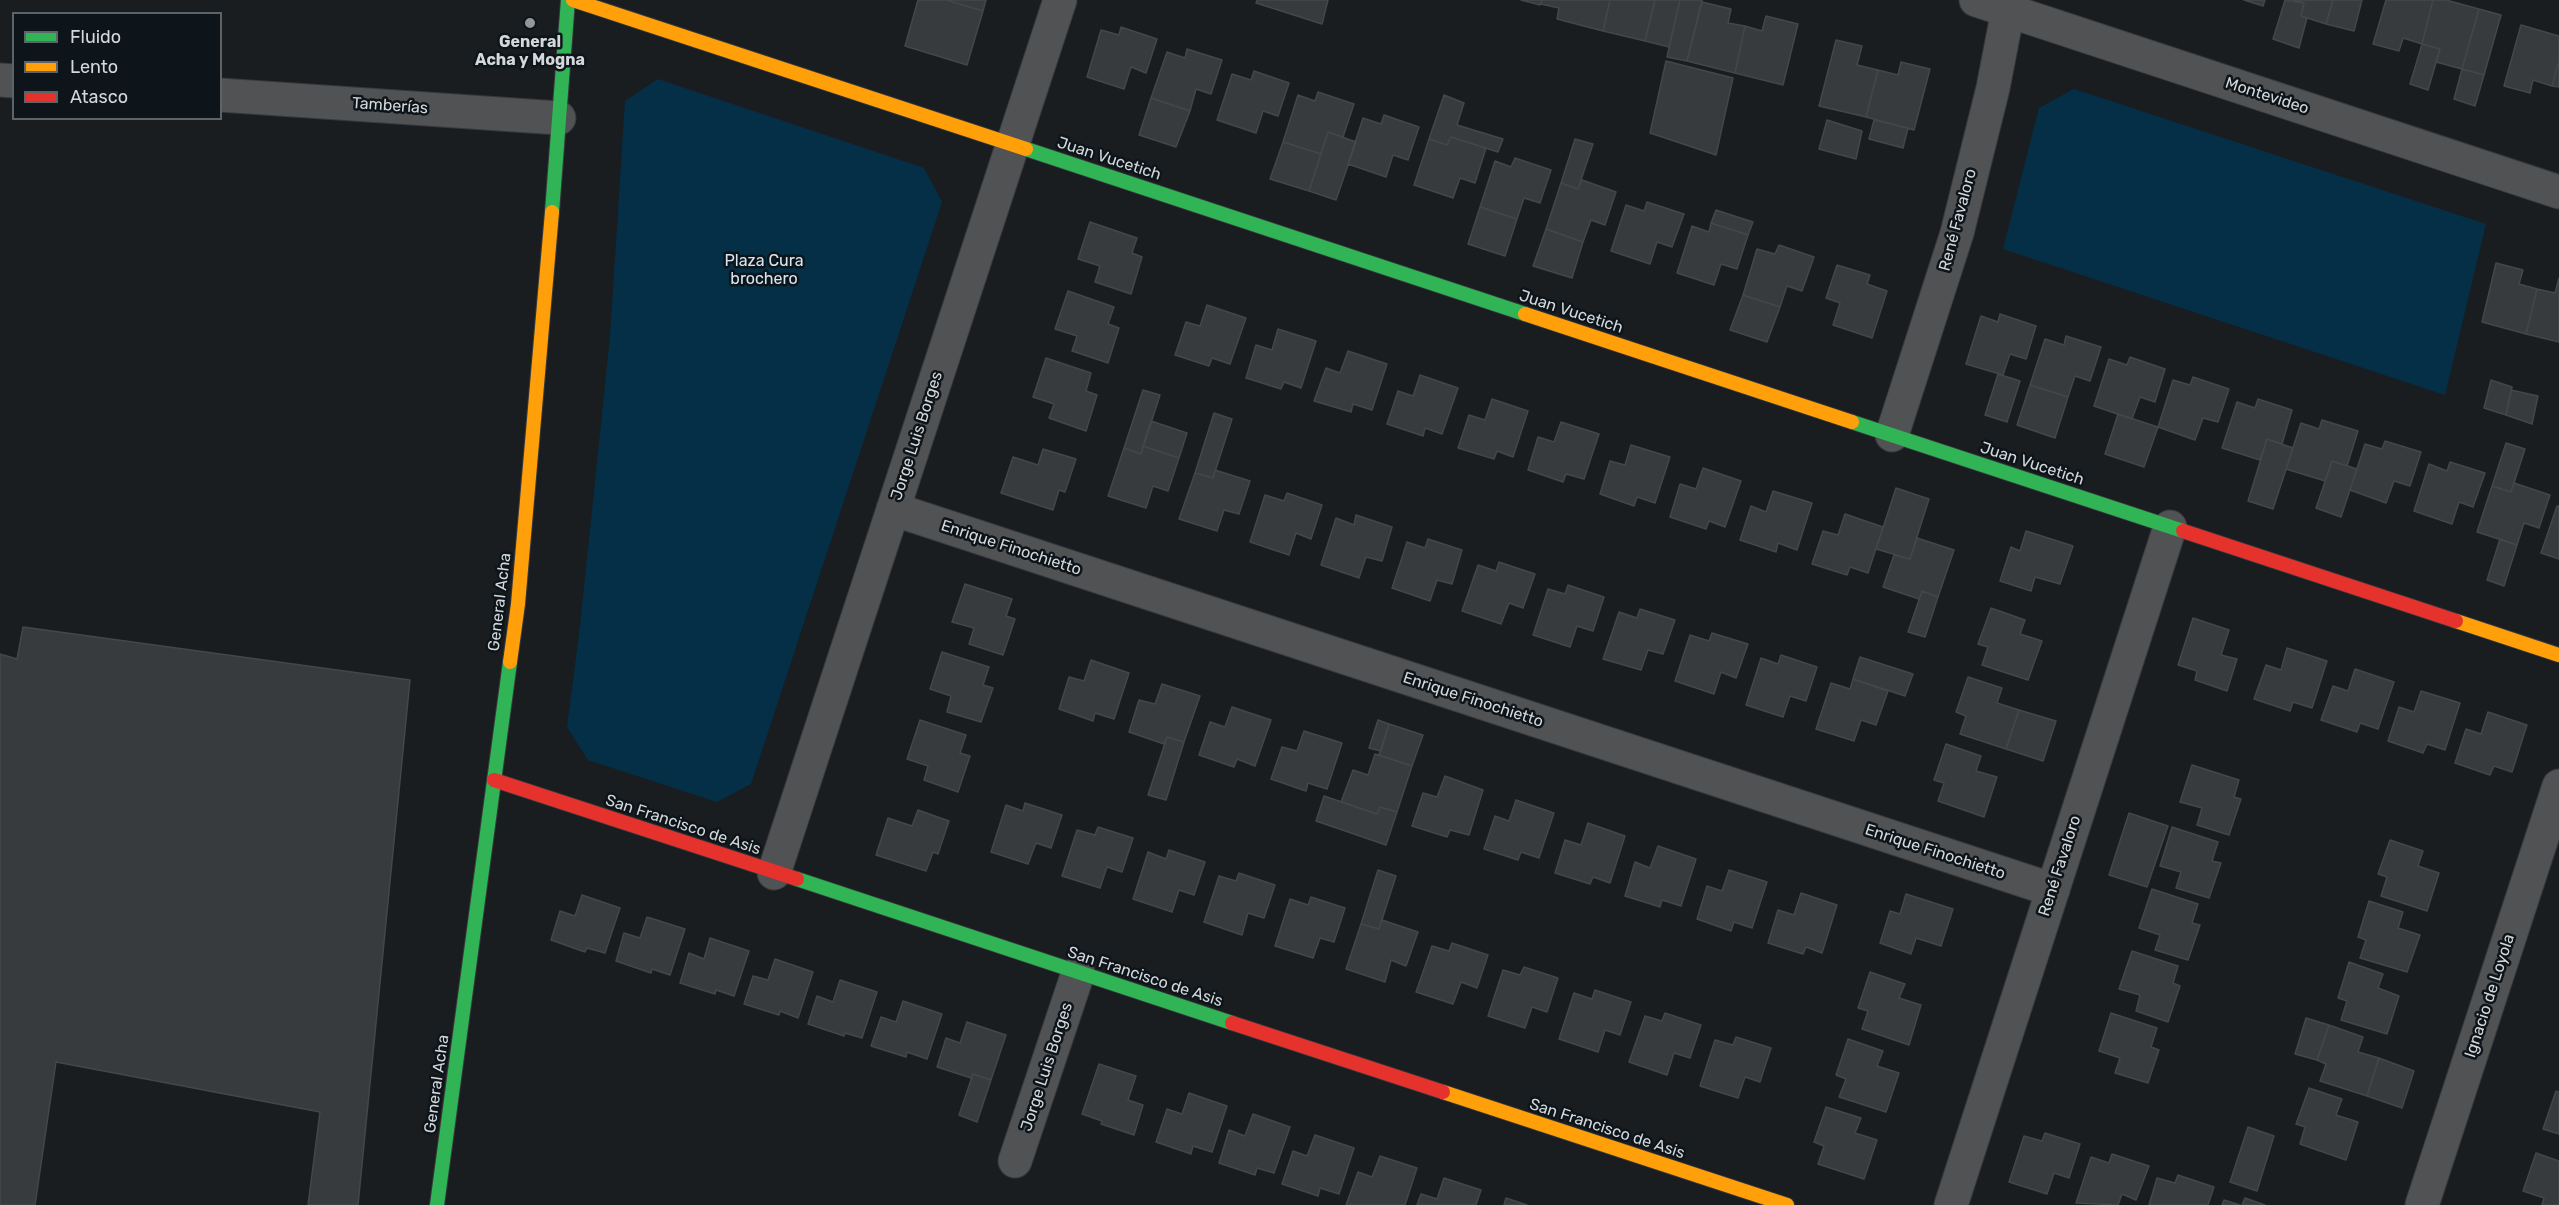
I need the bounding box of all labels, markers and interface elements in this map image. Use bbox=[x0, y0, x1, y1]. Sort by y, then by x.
legend bbox=[12, 12, 222, 120]
marker: General Acha y Mogna bbox=[523, 16, 537, 30]
text: Fluido bbox=[70, 26, 121, 48]
place label: General Acha y Mogna bbox=[475, 32, 585, 70]
text: Lento bbox=[70, 56, 118, 78]
street label: Montevideo bbox=[2223, 73, 2311, 119]
text: Atasco bbox=[70, 86, 128, 108]
street label: Tamberías bbox=[351, 94, 429, 118]
street label: Juan Vucetich bbox=[1055, 133, 1163, 185]
street label: René Favaloro bbox=[1935, 167, 1981, 273]
park label: Plaza Cura brochero bbox=[725, 251, 803, 289]
street label: Juan Vucetich bbox=[1517, 286, 1625, 338]
street label: Jorge Luis Borges bbox=[887, 369, 947, 503]
street label: Juan Vucetich bbox=[1978, 438, 2086, 490]
street label: Enrique Finochietto bbox=[938, 516, 1084, 580]
street label: General Acha bbox=[484, 552, 516, 652]
street label: Enrique Finochietto bbox=[1400, 668, 1546, 732]
street label: San Francisco de Asis bbox=[603, 791, 763, 859]
street label: René Favaloro bbox=[2035, 813, 2085, 919]
street label: Enrique Finochietto bbox=[1862, 820, 2008, 884]
street label: Ignacio de Loyola bbox=[2461, 932, 2519, 1060]
street label: San Francisco de Asis bbox=[1065, 943, 1225, 1011]
street label: Jorge Luis Borges bbox=[1017, 1000, 1077, 1134]
street label: General Acha bbox=[421, 1034, 453, 1134]
street label: San Francisco de Asis bbox=[1527, 1095, 1687, 1163]

